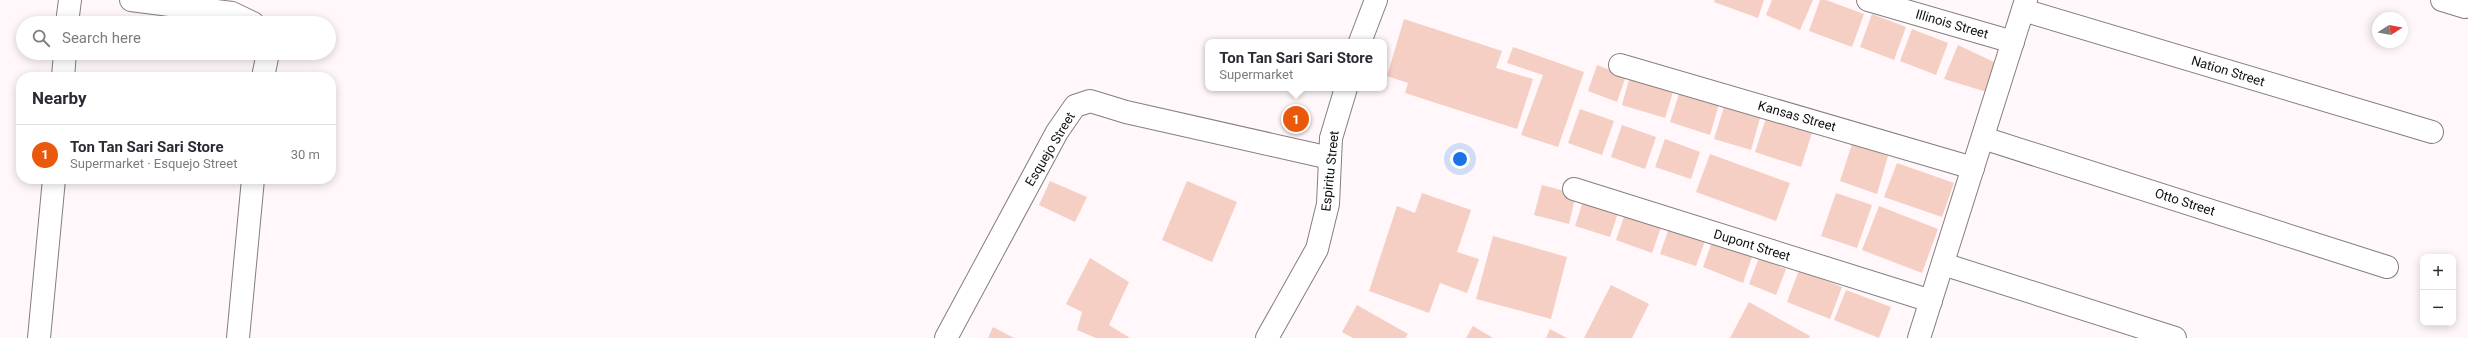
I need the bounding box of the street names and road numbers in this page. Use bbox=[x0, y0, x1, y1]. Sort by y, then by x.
street label: Illinois Street bbox=[1914, 6, 1990, 42]
street label: Nation Street bbox=[2190, 53, 2266, 89]
street label: Kansas Street bbox=[1756, 98, 1838, 134]
street label: Esquejo Street bbox=[1022, 109, 1078, 189]
street label: Espiritu Street bbox=[1318, 130, 1342, 212]
street label: Otto Street bbox=[2153, 185, 2217, 219]
street label: Dupont Street bbox=[1712, 226, 1792, 264]

